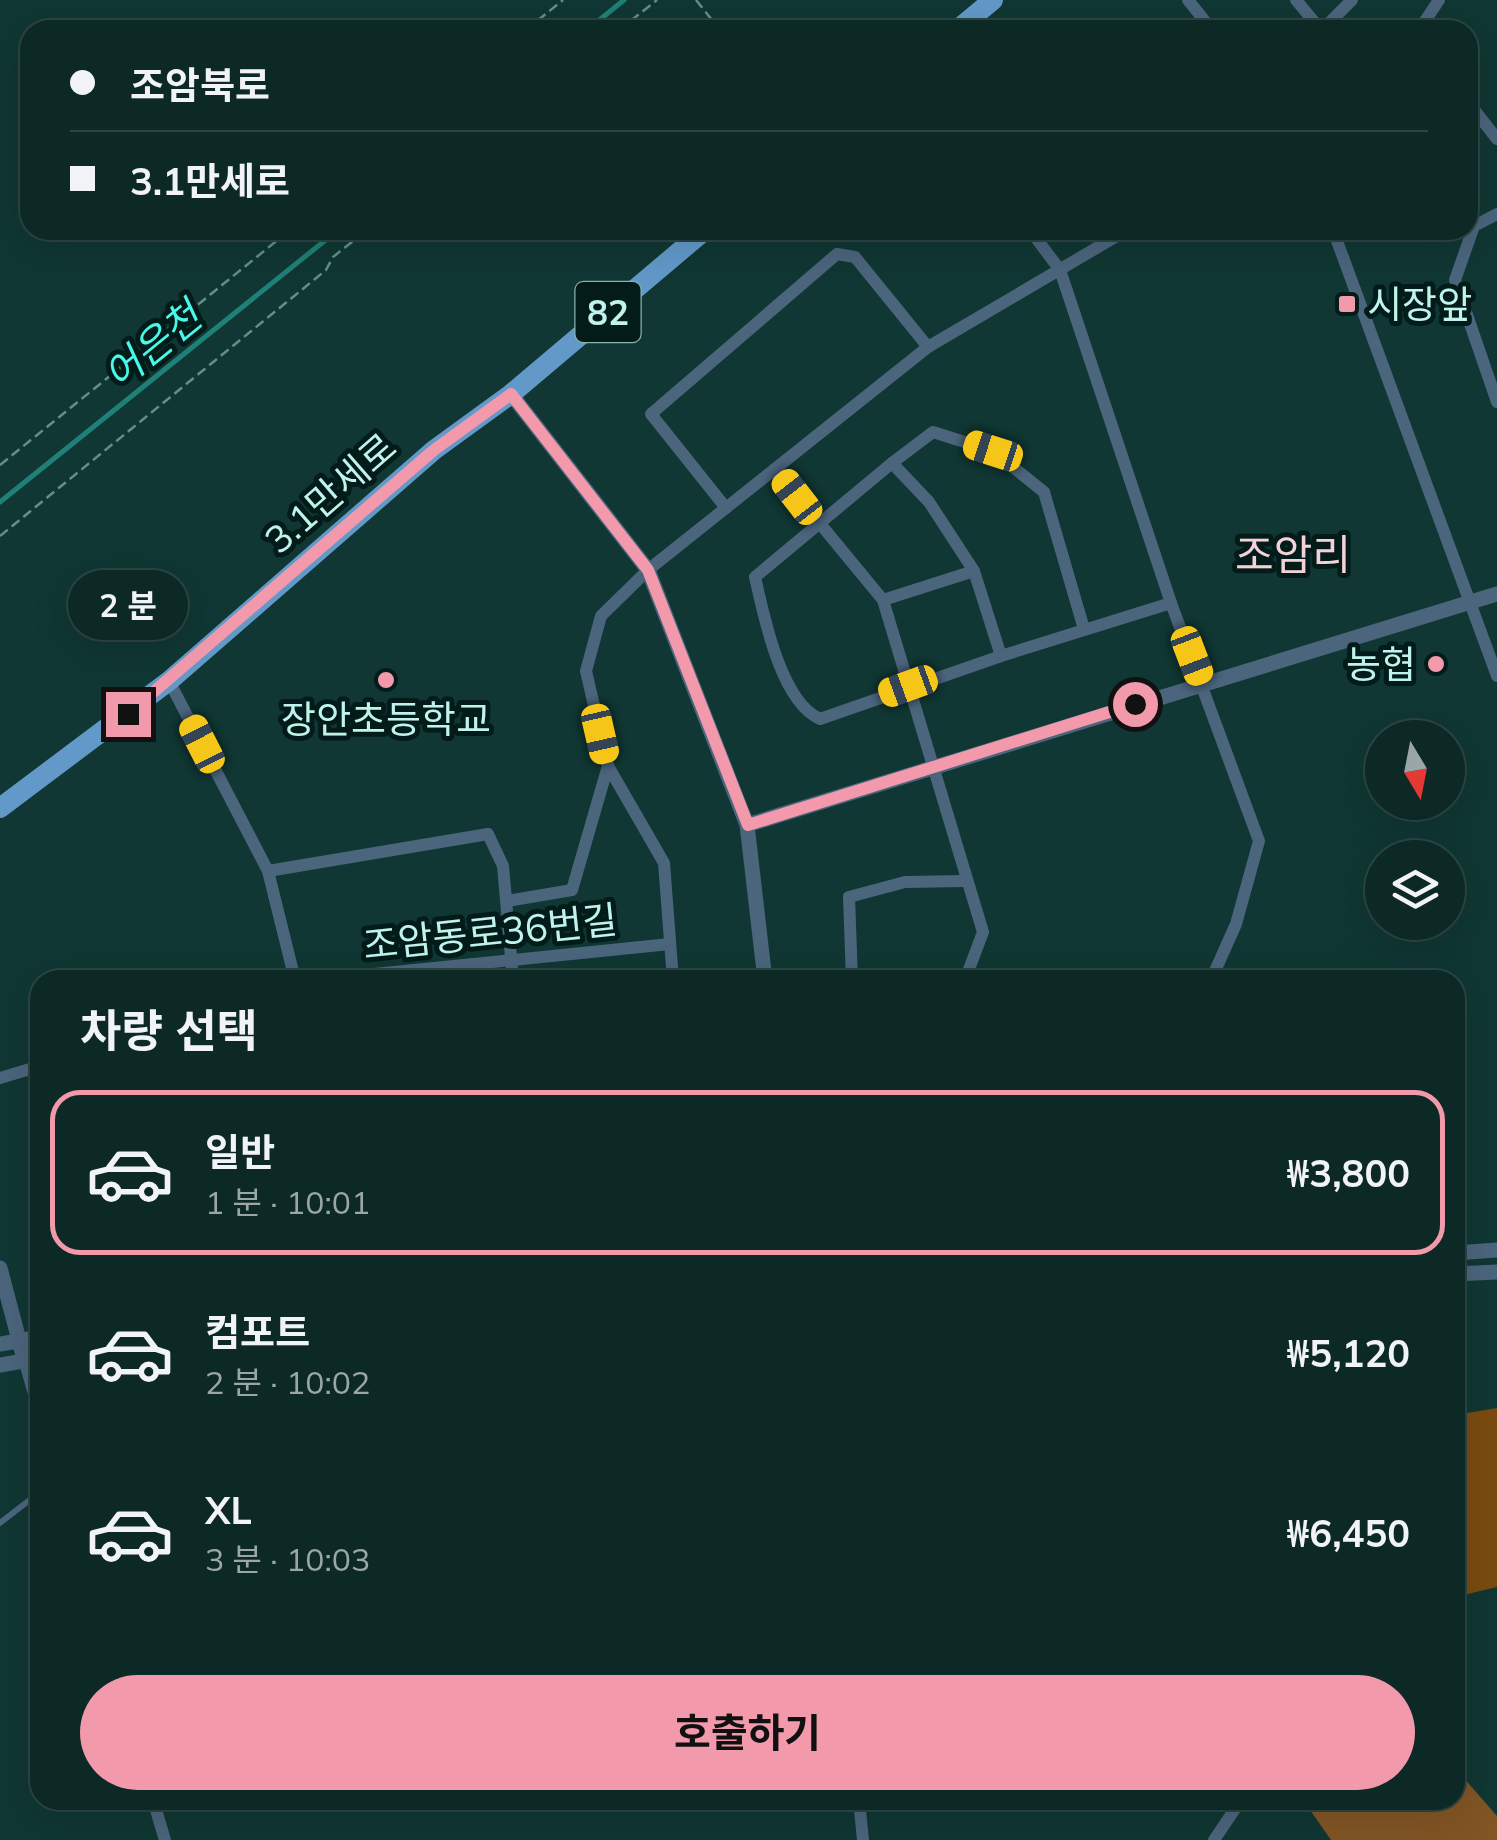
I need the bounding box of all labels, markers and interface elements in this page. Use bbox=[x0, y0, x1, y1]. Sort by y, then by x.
text: 조암북로 bbox=[130, 61, 270, 109]
text: 3.1만세로 bbox=[130, 157, 290, 205]
place label: 시장앞 bbox=[1367, 280, 1472, 328]
road number: 82 bbox=[576, 282, 640, 342]
water label: 어은천 bbox=[93, 288, 214, 399]
marker: 시장앞 bbox=[1336, 293, 1358, 315]
street label: 3.1만세로 bbox=[254, 423, 406, 563]
car bbox=[960, 427, 1026, 475]
car bbox=[767, 464, 827, 530]
district label: 조암리 bbox=[1235, 528, 1351, 581]
callout: 2 분 bbox=[68, 569, 188, 639]
text: 2 분 bbox=[99, 585, 157, 625]
car bbox=[1167, 623, 1217, 689]
place label: 농협 bbox=[1346, 640, 1416, 688]
marker: 농협 bbox=[1425, 653, 1447, 675]
car bbox=[875, 662, 941, 710]
marker: 장안초등학교 bbox=[375, 669, 397, 691]
route start bbox=[1113, 682, 1158, 727]
route end bbox=[106, 692, 151, 737]
place label: 장안초등학교 bbox=[281, 695, 491, 743]
car bbox=[579, 701, 621, 767]
car bbox=[175, 710, 229, 778]
north arrow bbox=[1365, 720, 1465, 820]
map controls bbox=[1365, 720, 1465, 940]
button: layers bbox=[1365, 840, 1465, 940]
street label: 조암동로36번길 bbox=[361, 895, 619, 969]
text: 차량 선택 bbox=[80, 1002, 258, 1058]
icon: car bbox=[85, 1128, 175, 1218]
text: 일반 bbox=[205, 1128, 275, 1176]
text: ₩3,800 bbox=[1287, 1149, 1410, 1197]
text: 1 분 · 10:01 bbox=[205, 1182, 370, 1222]
icon: car bbox=[85, 1308, 175, 1398]
text: 컴포트 bbox=[205, 1308, 310, 1356]
text: ₩5,120 bbox=[1287, 1329, 1410, 1377]
text: 2 분 · 10:02 bbox=[205, 1362, 370, 1402]
text: XL bbox=[205, 1486, 252, 1534]
icon: car bbox=[85, 1488, 175, 1578]
text: ₩6,450 bbox=[1287, 1509, 1410, 1557]
text: 3 분 · 10:03 bbox=[205, 1539, 370, 1579]
button: 호출하기 bbox=[80, 1675, 1415, 1790]

